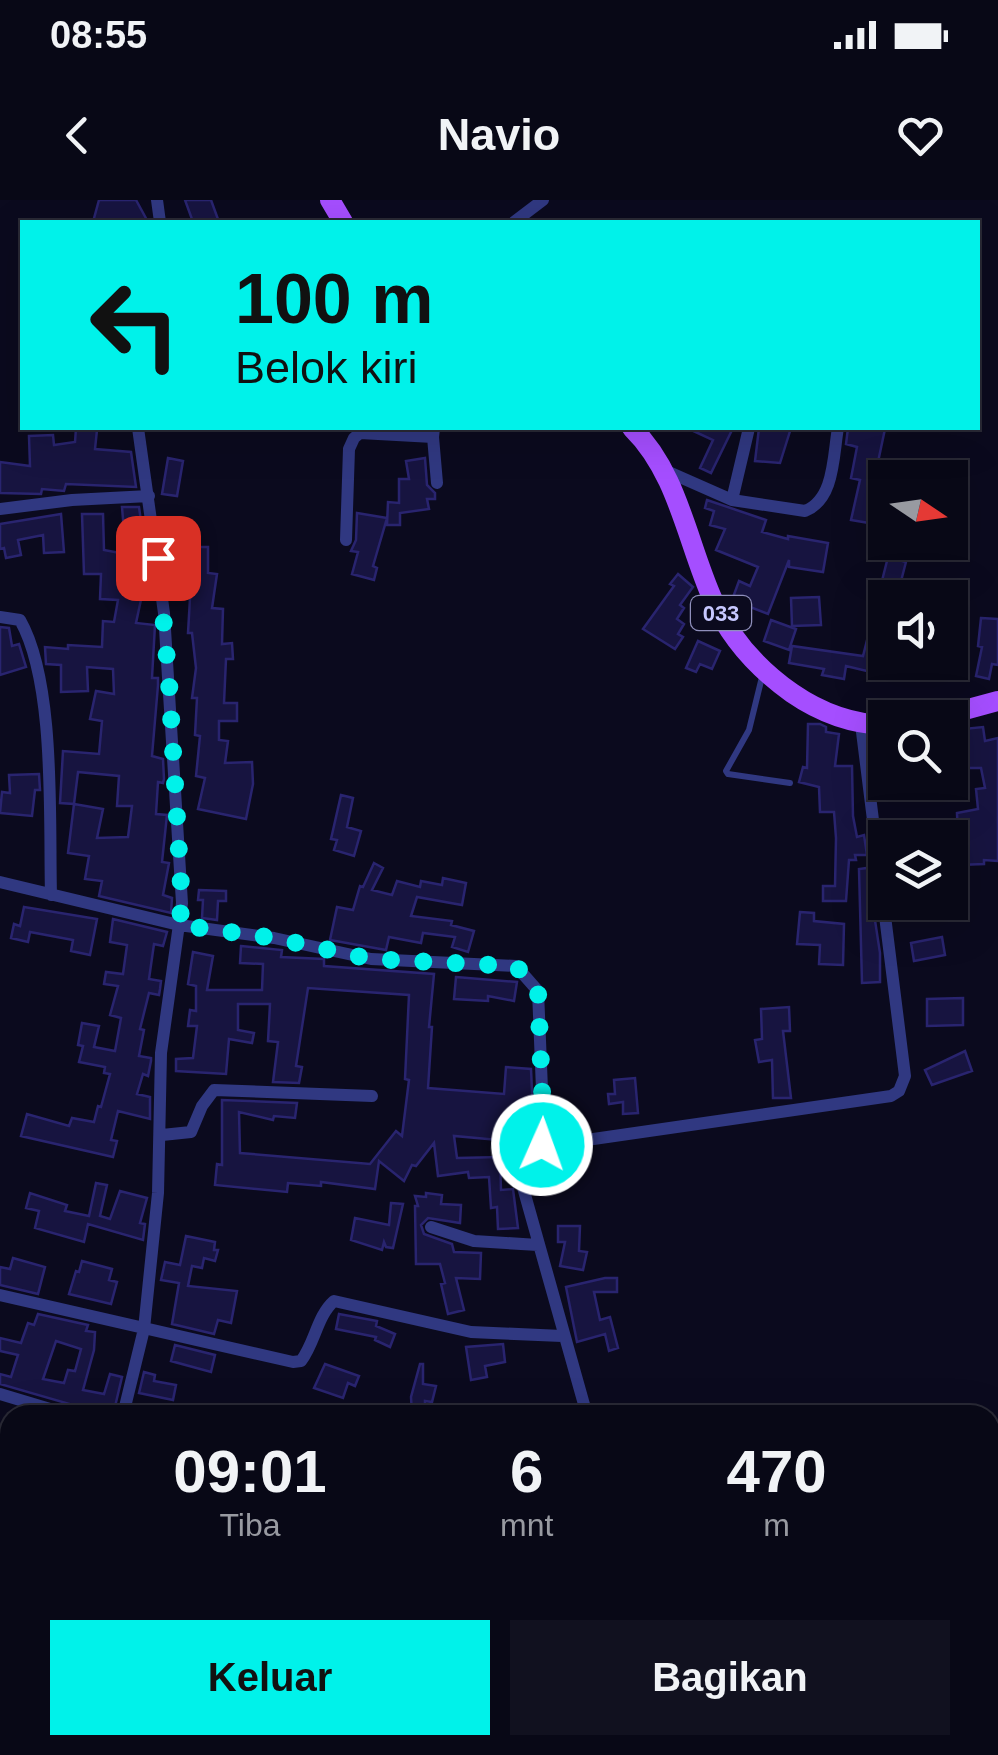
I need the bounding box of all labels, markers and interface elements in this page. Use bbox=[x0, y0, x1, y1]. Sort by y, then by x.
text: 08:55 bbox=[50, 14, 147, 56]
icon: back bbox=[50, 108, 105, 163]
icon: heart bbox=[893, 108, 948, 163]
text: Navio bbox=[438, 109, 560, 160]
icon: left bbox=[70, 260, 200, 390]
text: 100 m bbox=[235, 260, 433, 338]
text: Belok kiri bbox=[235, 342, 418, 393]
north arrow bbox=[868, 460, 968, 560]
map controls bbox=[868, 460, 968, 920]
pin bbox=[116, 516, 201, 601]
icon: arrive bbox=[131, 531, 186, 586]
button: sound bbox=[868, 580, 968, 680]
road number: 033 bbox=[691, 596, 751, 630]
button: search bbox=[868, 700, 968, 800]
button: layers bbox=[868, 820, 968, 920]
position arrow bbox=[490, 1093, 594, 1197]
text: 09:01 bbox=[173, 1438, 327, 1505]
text: 6 bbox=[510, 1438, 543, 1505]
text: 470 bbox=[727, 1438, 827, 1505]
text: Tiba bbox=[219, 1507, 281, 1543]
text: mnt bbox=[500, 1507, 553, 1543]
text: m bbox=[763, 1507, 790, 1543]
button: Keluar bbox=[50, 1620, 490, 1735]
button: Bagikan bbox=[510, 1620, 950, 1735]

